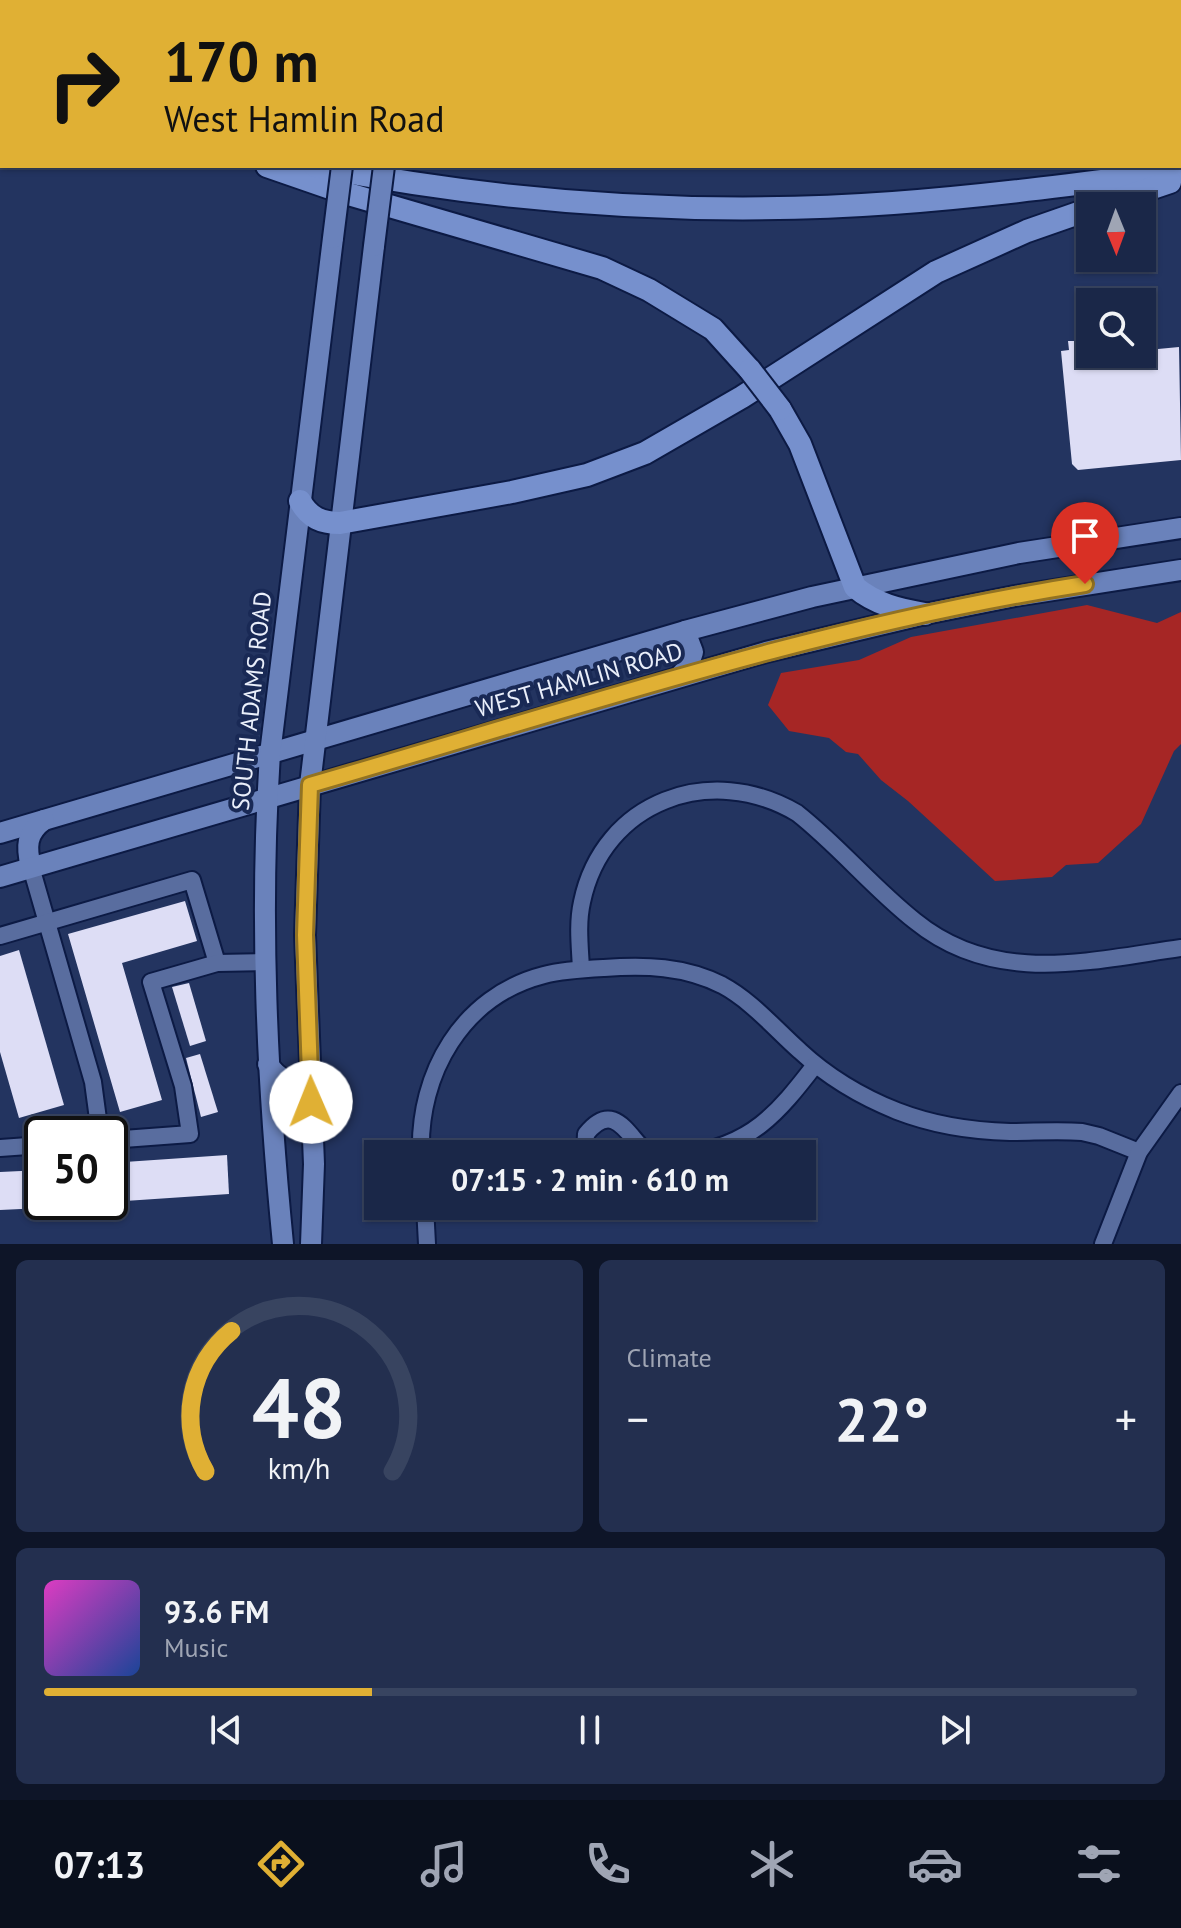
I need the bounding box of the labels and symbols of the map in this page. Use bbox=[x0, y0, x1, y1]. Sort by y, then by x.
north arrow bbox=[1076, 192, 1156, 272]
pin bbox=[1051, 502, 1119, 584]
street label: SOUTH ADAMS ROAD bbox=[225, 590, 278, 812]
street label: WEST HAMLIN ROAD bbox=[472, 635, 686, 724]
position arrow bbox=[269, 1060, 353, 1144]
speed limit sign: 50 bbox=[24, 1116, 128, 1220]

